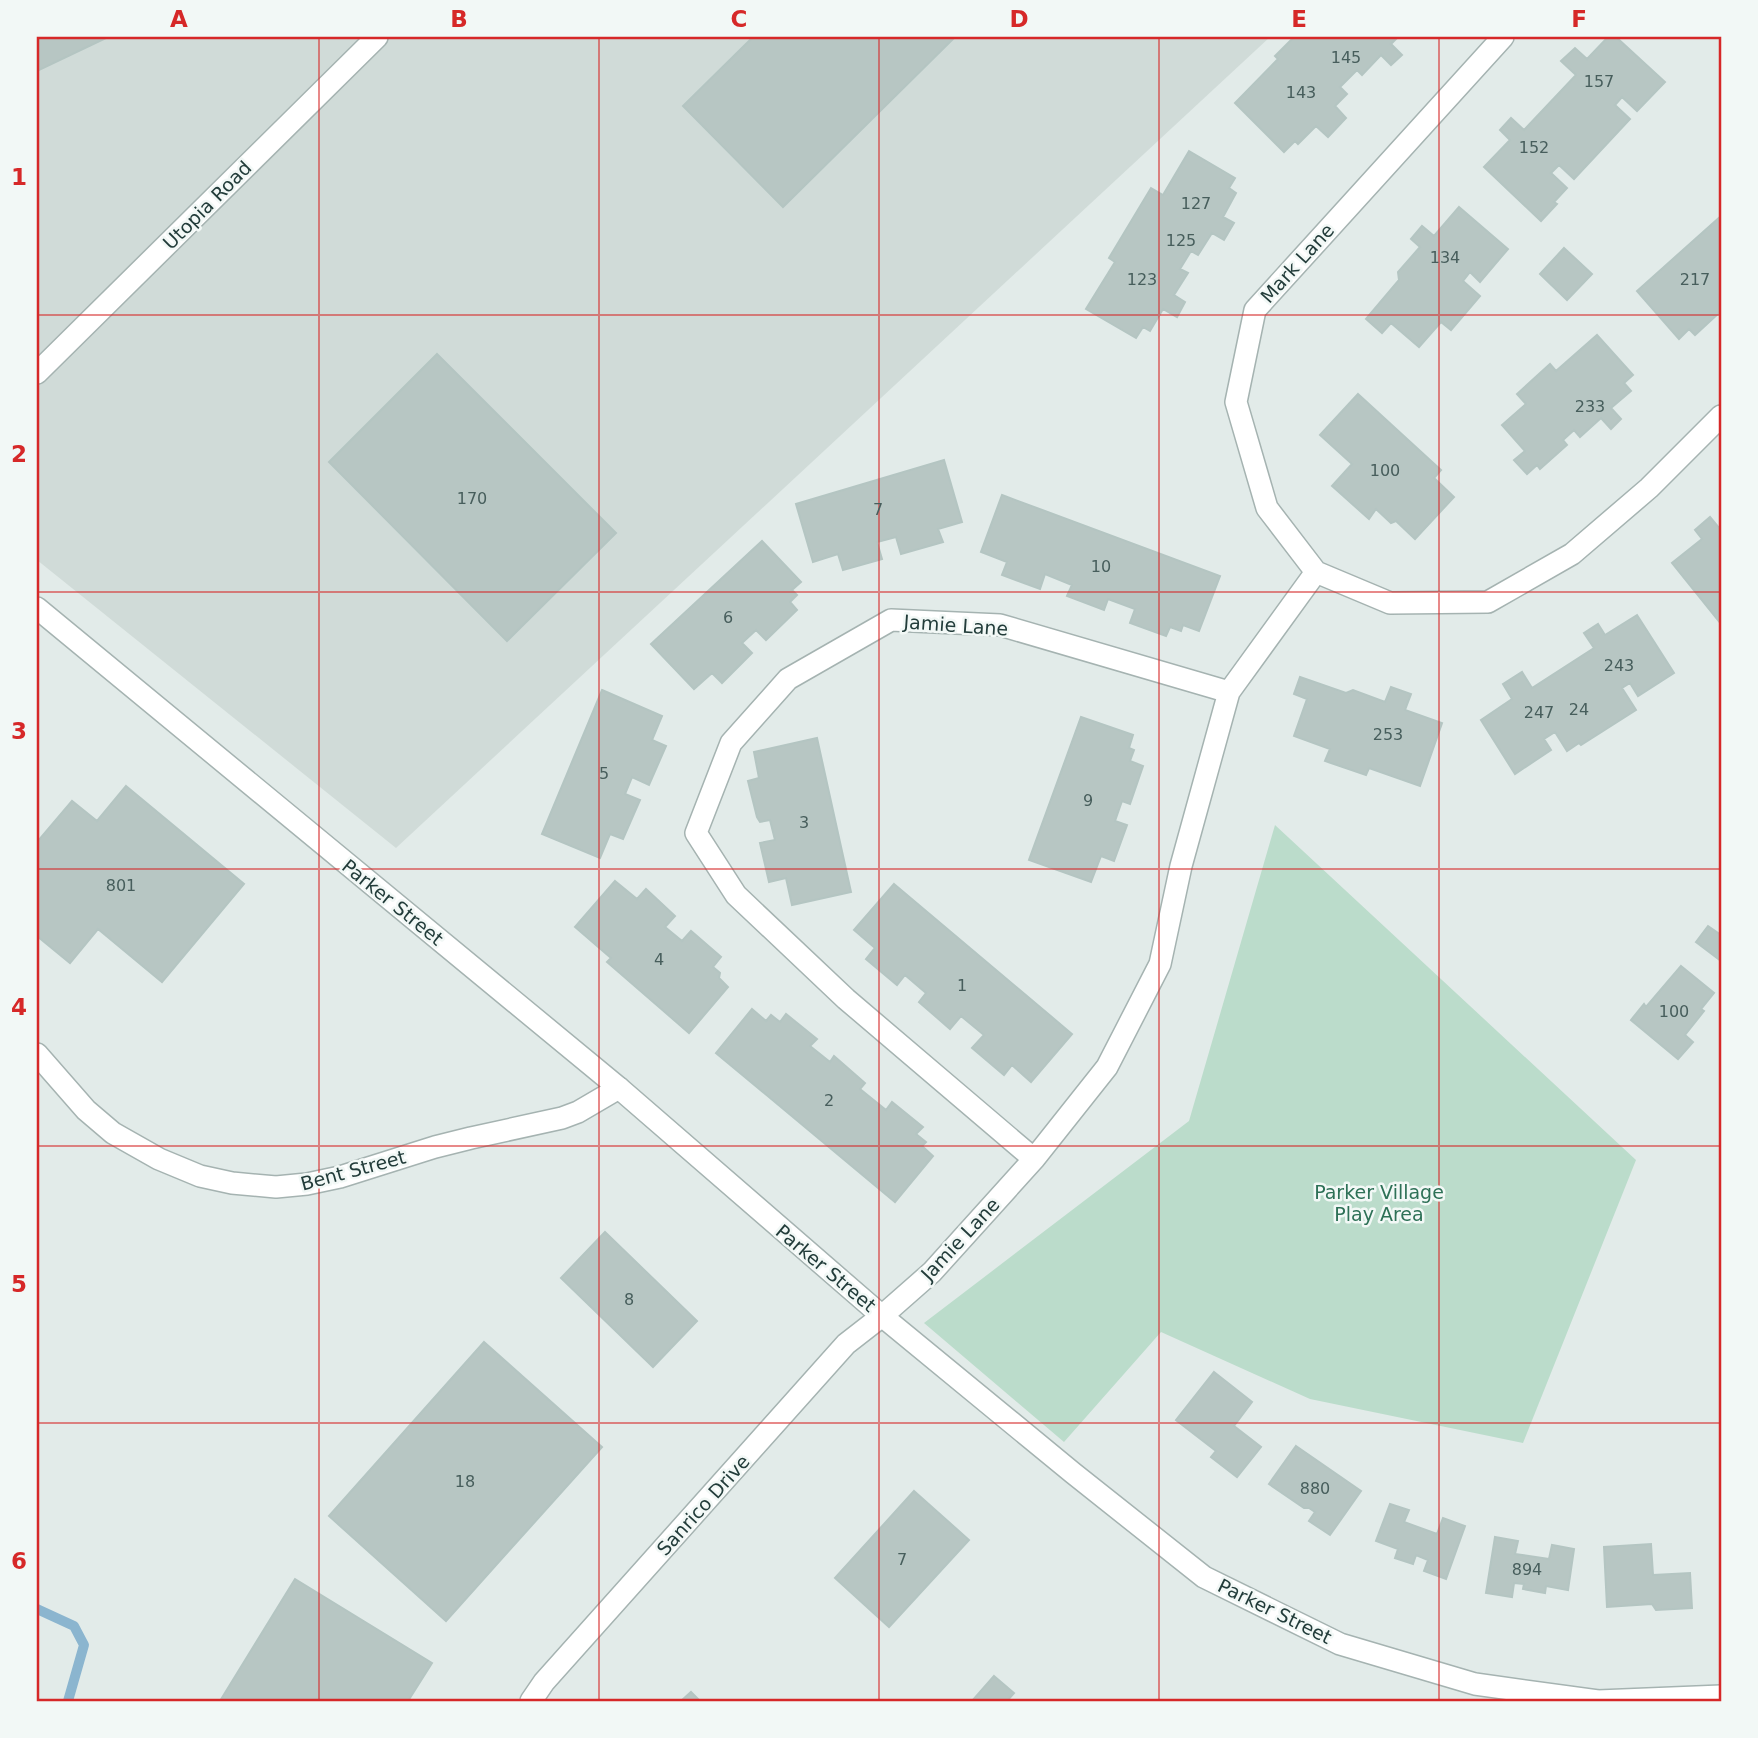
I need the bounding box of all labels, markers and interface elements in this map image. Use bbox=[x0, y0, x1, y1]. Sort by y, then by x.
text: A bbox=[170, 6, 188, 32]
text: B bbox=[450, 6, 468, 32]
text: C bbox=[731, 6, 747, 32]
text: D bbox=[1009, 6, 1029, 32]
text: E bbox=[1291, 6, 1307, 32]
text: F bbox=[1571, 6, 1587, 32]
house number: 145 bbox=[1331, 48, 1361, 67]
house number: 157 bbox=[1584, 72, 1614, 91]
house number: 143 bbox=[1286, 83, 1316, 102]
house number: 152 bbox=[1519, 138, 1549, 157]
street label: Utopia Road bbox=[158, 156, 256, 254]
text: 1 bbox=[11, 164, 27, 190]
house number: 127 bbox=[1181, 194, 1211, 213]
street label: Mark Lane bbox=[1256, 219, 1338, 307]
house number: 125 bbox=[1166, 231, 1196, 250]
house number: 134 bbox=[1430, 248, 1460, 267]
house number: 123 bbox=[1127, 270, 1157, 289]
house number: 217 bbox=[1680, 270, 1710, 289]
house number: 233 bbox=[1575, 397, 1605, 416]
text: 2 bbox=[11, 441, 27, 467]
house number: 100 bbox=[1370, 461, 1400, 480]
house number: 170 bbox=[457, 489, 487, 508]
house number: 7 bbox=[873, 500, 883, 519]
house number: 10 bbox=[1091, 557, 1111, 576]
house number: 6 bbox=[723, 608, 733, 627]
street label: Jamie Lane bbox=[902, 610, 1009, 640]
house number: 243 bbox=[1604, 656, 1634, 675]
house number: 24 bbox=[1569, 700, 1589, 719]
house number: 247 bbox=[1524, 703, 1554, 722]
text: 3 bbox=[11, 718, 27, 744]
house number: 253 bbox=[1373, 725, 1403, 744]
house number: 5 bbox=[599, 764, 609, 783]
house number: 9 bbox=[1083, 791, 1093, 810]
house number: 3 bbox=[799, 813, 809, 832]
street label: Parker Street bbox=[338, 855, 448, 949]
house number: 801 bbox=[106, 876, 136, 895]
house number: 4 bbox=[654, 950, 664, 969]
house number: 1 bbox=[957, 976, 967, 995]
text: 4 bbox=[11, 994, 27, 1020]
house number: 100 bbox=[1659, 1002, 1689, 1021]
house number: 2 bbox=[824, 1091, 834, 1110]
street label: Bent Street bbox=[298, 1145, 408, 1195]
park label: Parker Village Play Area bbox=[1314, 1181, 1444, 1225]
street label: Jamie Lane bbox=[916, 1193, 1004, 1286]
street label: Parker Street bbox=[772, 1220, 880, 1316]
text: 5 bbox=[11, 1271, 27, 1297]
house number: 8 bbox=[624, 1290, 634, 1309]
street label: Sanrico Drive bbox=[652, 1450, 754, 1560]
house number: 18 bbox=[455, 1472, 475, 1491]
house number: 880 bbox=[1300, 1479, 1330, 1498]
text: 6 bbox=[11, 1548, 27, 1574]
house number: 7 bbox=[897, 1550, 907, 1569]
house number: 894 bbox=[1512, 1560, 1542, 1579]
street label: Parker Street bbox=[1215, 1574, 1335, 1648]

